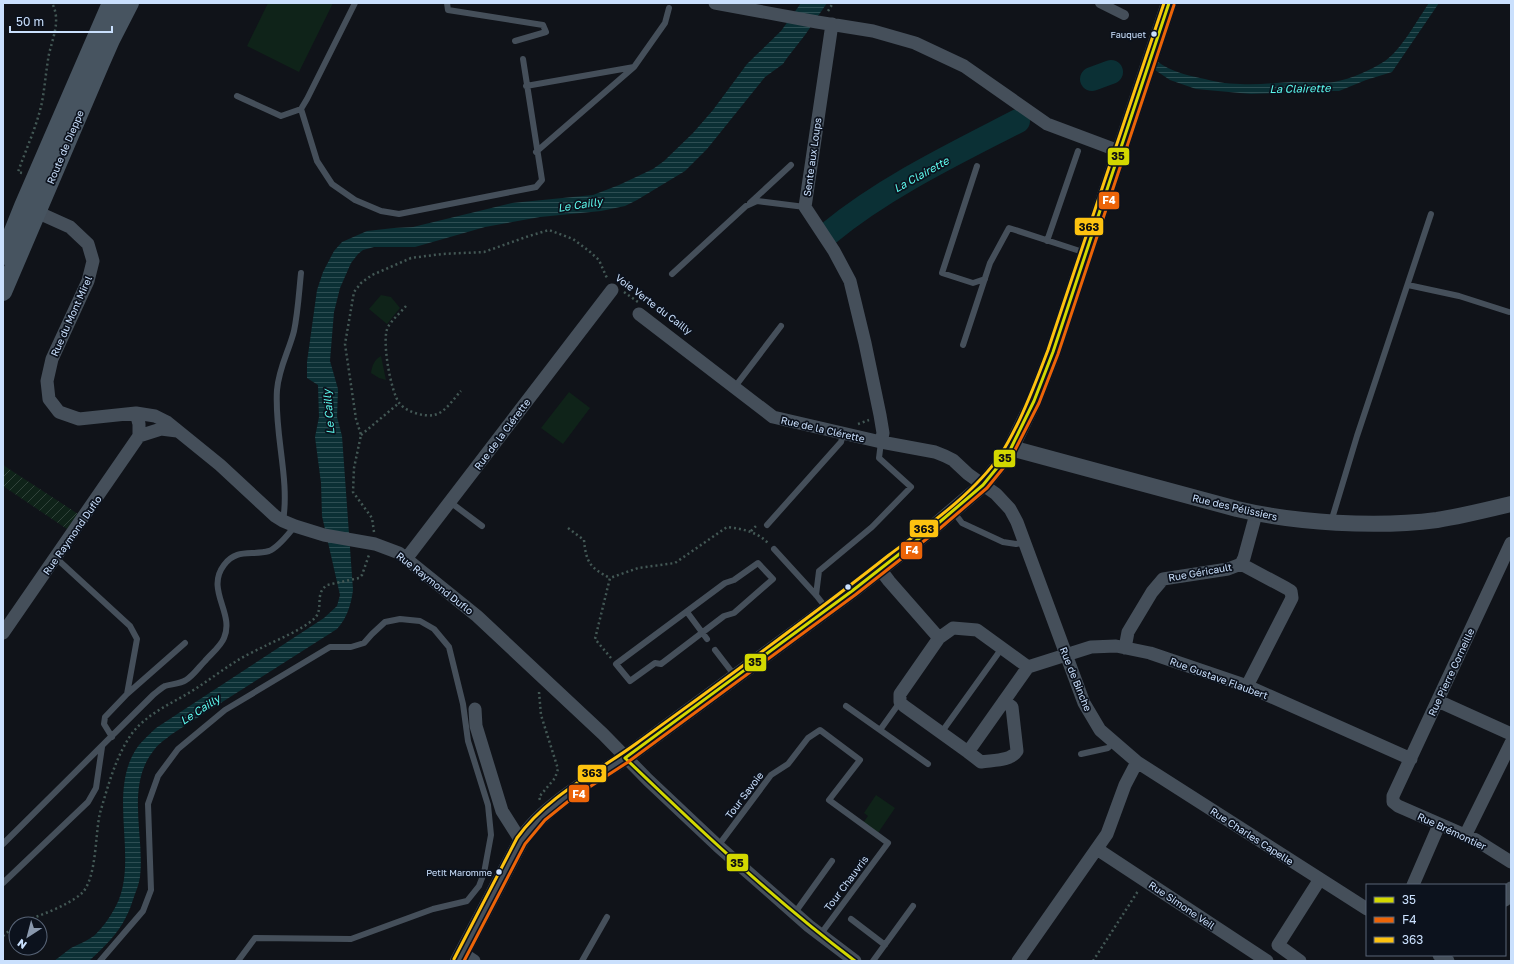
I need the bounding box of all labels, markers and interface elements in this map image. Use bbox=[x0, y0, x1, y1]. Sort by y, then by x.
scale bar bbox=[10, 8, 112, 34]
text: 50 m bbox=[16, 14, 44, 29]
place label: Fauquet bbox=[1110, 29, 1146, 40]
marker: Fauquet bbox=[1149, 29, 1159, 39]
water label: La Clairette bbox=[1269, 81, 1332, 95]
street label: Route de Dieppe bbox=[44, 108, 86, 186]
street label: Sente aux Loups bbox=[801, 117, 823, 197]
line badge: 35 bbox=[1107, 147, 1130, 166]
text: 35 bbox=[1111, 149, 1125, 162]
water label: La Clairette bbox=[891, 153, 952, 195]
line badge: F4 bbox=[1098, 191, 1120, 210]
text: F4 bbox=[1102, 193, 1116, 206]
water label: Le Cailly bbox=[557, 194, 605, 215]
line badge: 363 bbox=[1074, 217, 1104, 236]
text: 363 bbox=[1079, 220, 1099, 233]
street label: Voie Verte du Cailly bbox=[613, 271, 695, 337]
street label: Rue du Mont Mirel bbox=[48, 274, 94, 358]
water label: Le Cailly bbox=[319, 387, 337, 435]
street label: Rue de la Clérette bbox=[471, 396, 533, 472]
street label: Rue de la Clérette bbox=[780, 414, 866, 445]
line badge: 35 bbox=[993, 449, 1016, 468]
text: 35 bbox=[998, 451, 1012, 464]
street label: Rue des Pélissiers bbox=[1191, 491, 1279, 523]
street label: Rue Raymond Duflo bbox=[40, 493, 104, 577]
line badge: 363 bbox=[909, 519, 939, 538]
text: 363 bbox=[914, 522, 934, 535]
line badge: F4 bbox=[900, 541, 923, 560]
text: F4 bbox=[905, 543, 919, 556]
street label: Rue Raymond Duflo bbox=[394, 549, 476, 617]
street label: Rue Géricault bbox=[1167, 560, 1233, 584]
unlabelled marker bbox=[843, 582, 853, 592]
street label: Rue Pierre Corneille bbox=[1425, 626, 1477, 718]
street label: Rue de Binche bbox=[1058, 645, 1094, 713]
line badge: 35 bbox=[744, 653, 767, 672]
text: 35 bbox=[748, 655, 762, 668]
street label: Rue Gustave Flaubert bbox=[1168, 655, 1270, 701]
water label: Le Cailly bbox=[178, 690, 224, 728]
line badge: 363 bbox=[577, 764, 607, 783]
text: 363 bbox=[582, 766, 602, 779]
street label: Tour Savoie bbox=[723, 769, 766, 821]
line badge: F4 bbox=[568, 784, 590, 803]
text: F4 bbox=[572, 787, 586, 800]
street label: Rue Charles Capelle bbox=[1208, 805, 1296, 867]
street label: Rue Brémontier bbox=[1416, 810, 1488, 852]
line badge: 35 bbox=[726, 853, 749, 872]
street label: Tour Chauvris bbox=[821, 853, 871, 913]
text: 35 bbox=[730, 856, 744, 869]
place label: Petit Maromme bbox=[426, 867, 492, 878]
marker: Petit Maromme bbox=[494, 867, 504, 877]
street label: Rue Simone Veil bbox=[1147, 878, 1217, 932]
legend bbox=[1366, 884, 1506, 956]
text: 35 bbox=[1402, 892, 1416, 907]
text: F4 bbox=[1402, 912, 1416, 927]
north arrow bbox=[8, 916, 48, 956]
text: 363 bbox=[1402, 932, 1423, 947]
text: N bbox=[15, 937, 29, 952]

